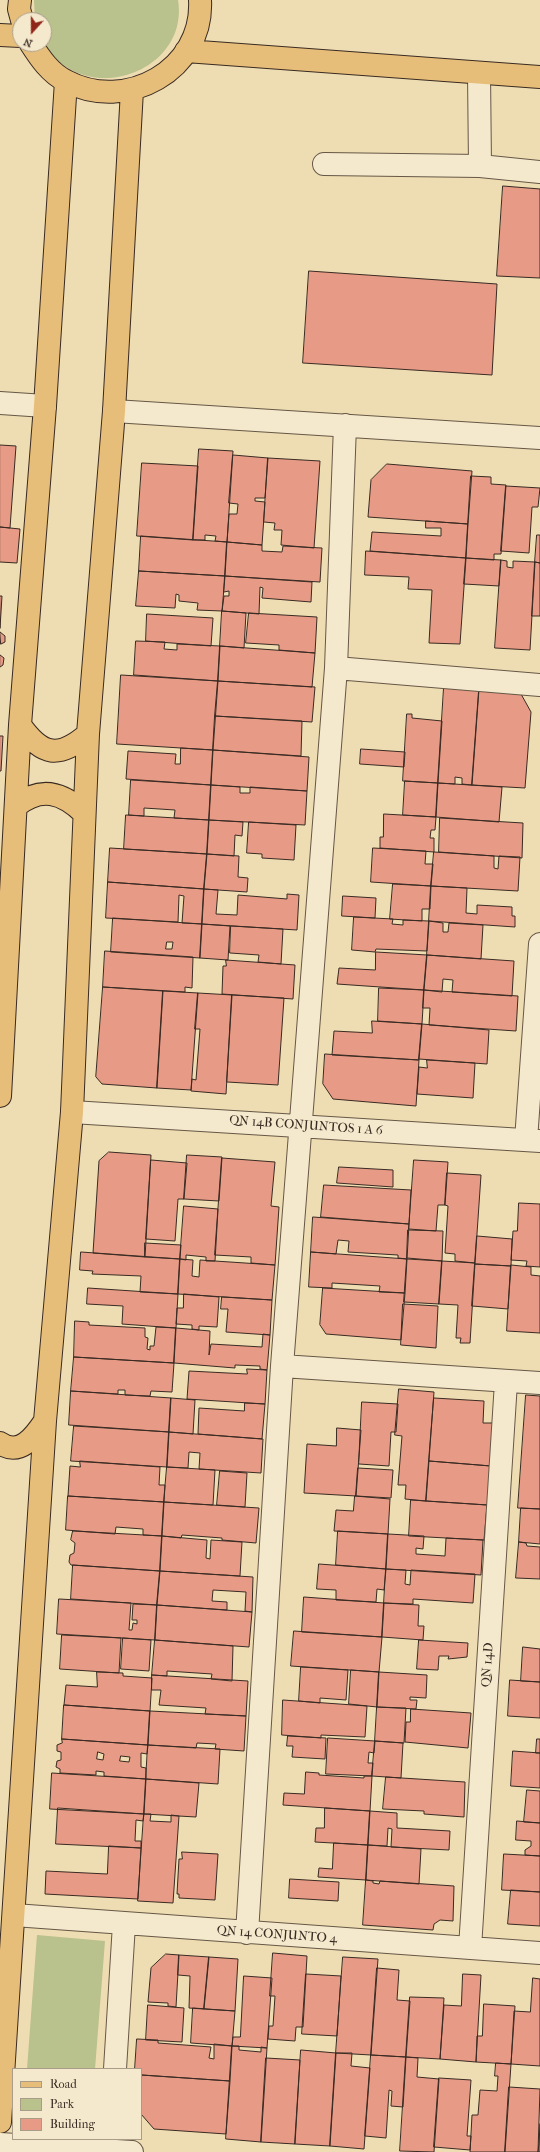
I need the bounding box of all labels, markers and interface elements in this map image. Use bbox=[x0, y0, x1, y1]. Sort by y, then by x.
north arrow bbox=[12, 12, 52, 52]
text: N bbox=[22, 35, 34, 50]
street label: QN 14B CONJUNTOS 1 A 6 bbox=[229, 1113, 383, 1139]
street label: QN 14D bbox=[479, 1642, 497, 1688]
street label: QN 14 CONJUNTO 4 bbox=[216, 1923, 338, 1947]
legend bbox=[12, 2068, 142, 2140]
text: Road bbox=[50, 2077, 77, 2091]
text: Park bbox=[50, 2097, 74, 2111]
text: Building bbox=[50, 2117, 95, 2131]

